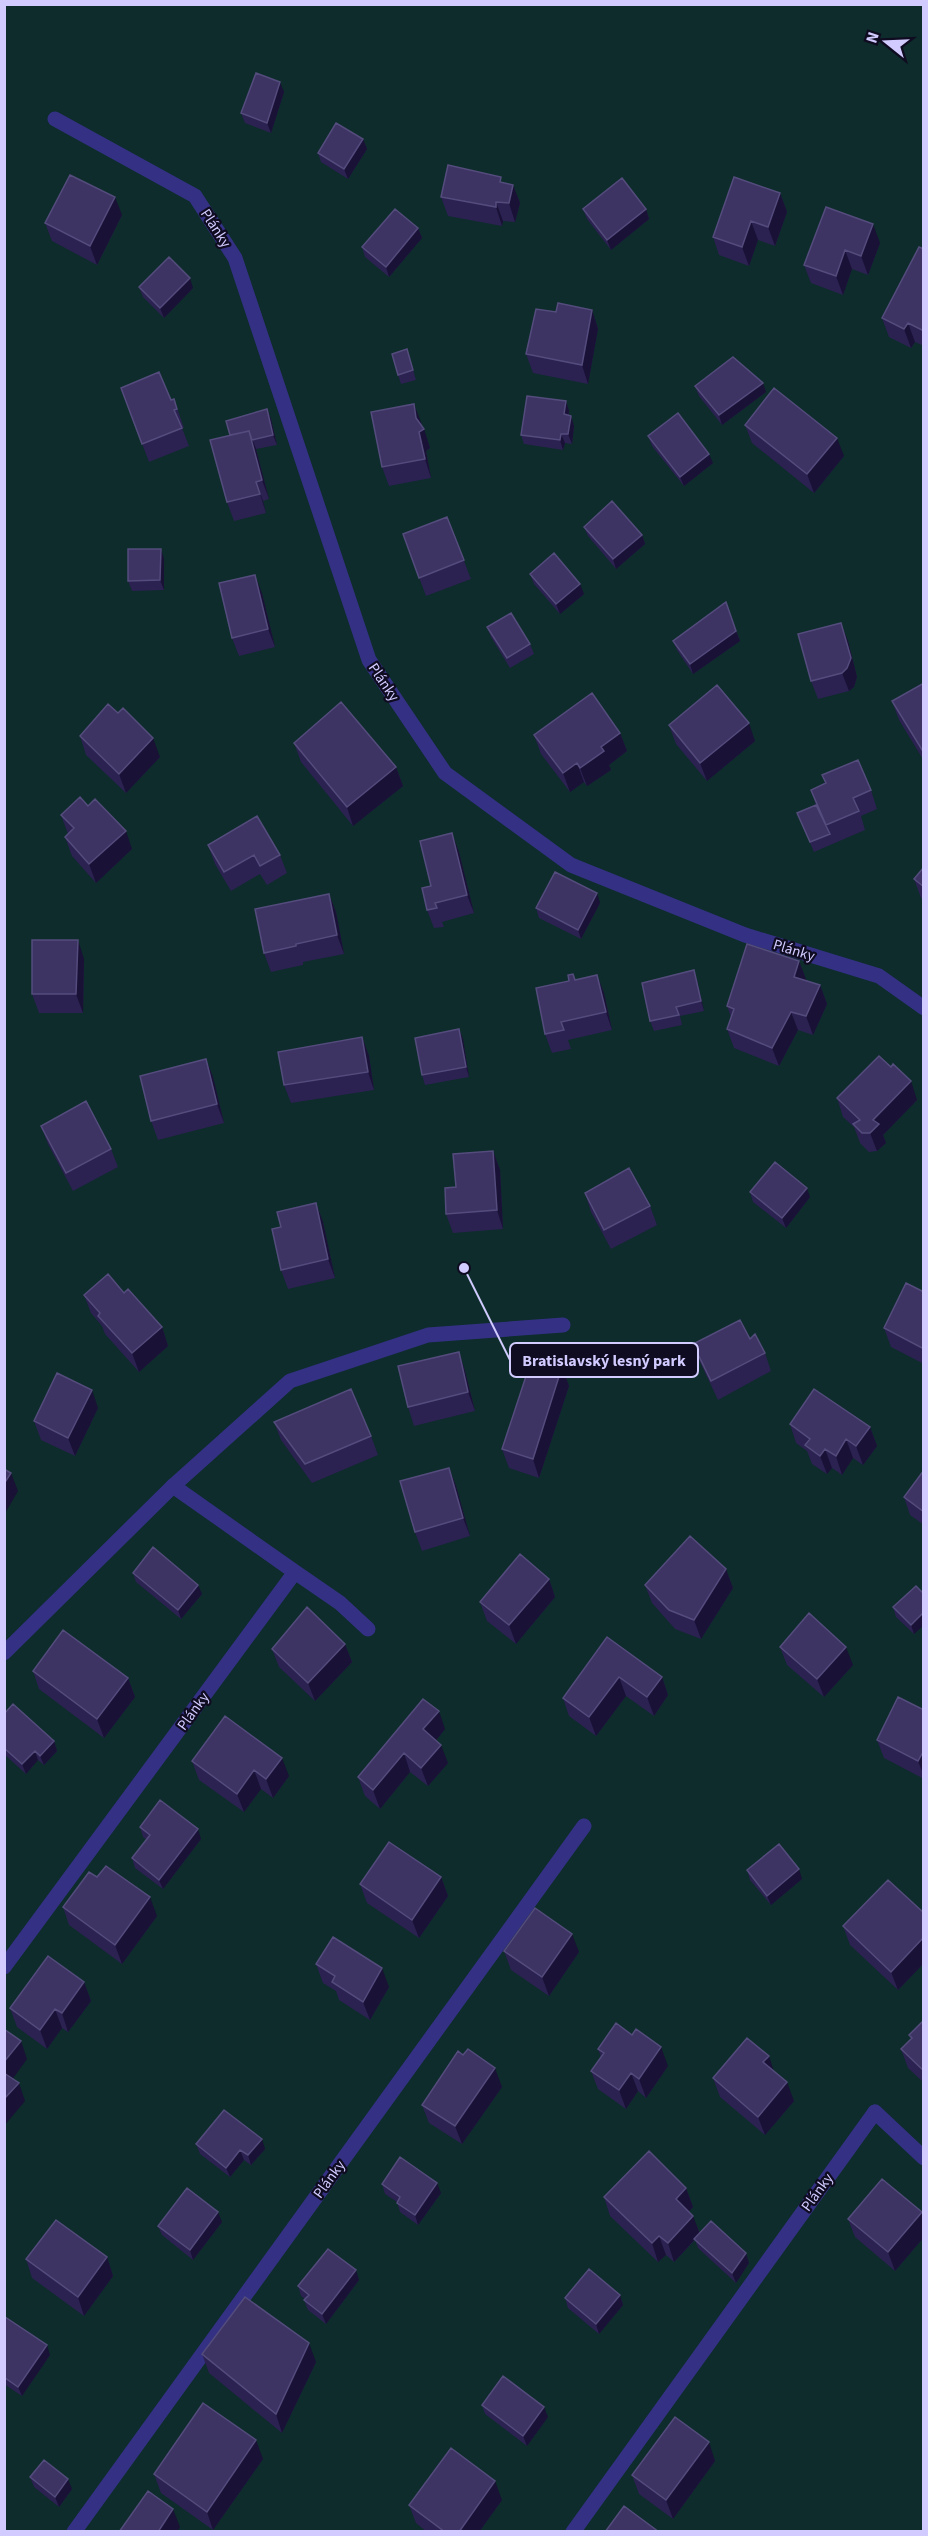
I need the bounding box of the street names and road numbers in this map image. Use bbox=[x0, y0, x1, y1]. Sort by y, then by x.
street label: Plánky bbox=[195, 205, 236, 252]
street label: Plánky bbox=[363, 659, 404, 706]
street label: Plánky bbox=[770, 934, 817, 967]
street label: Plánky bbox=[172, 1688, 214, 1735]
street label: Plánky bbox=[308, 2156, 350, 2203]
street label: Plánky bbox=[796, 2169, 838, 2216]

